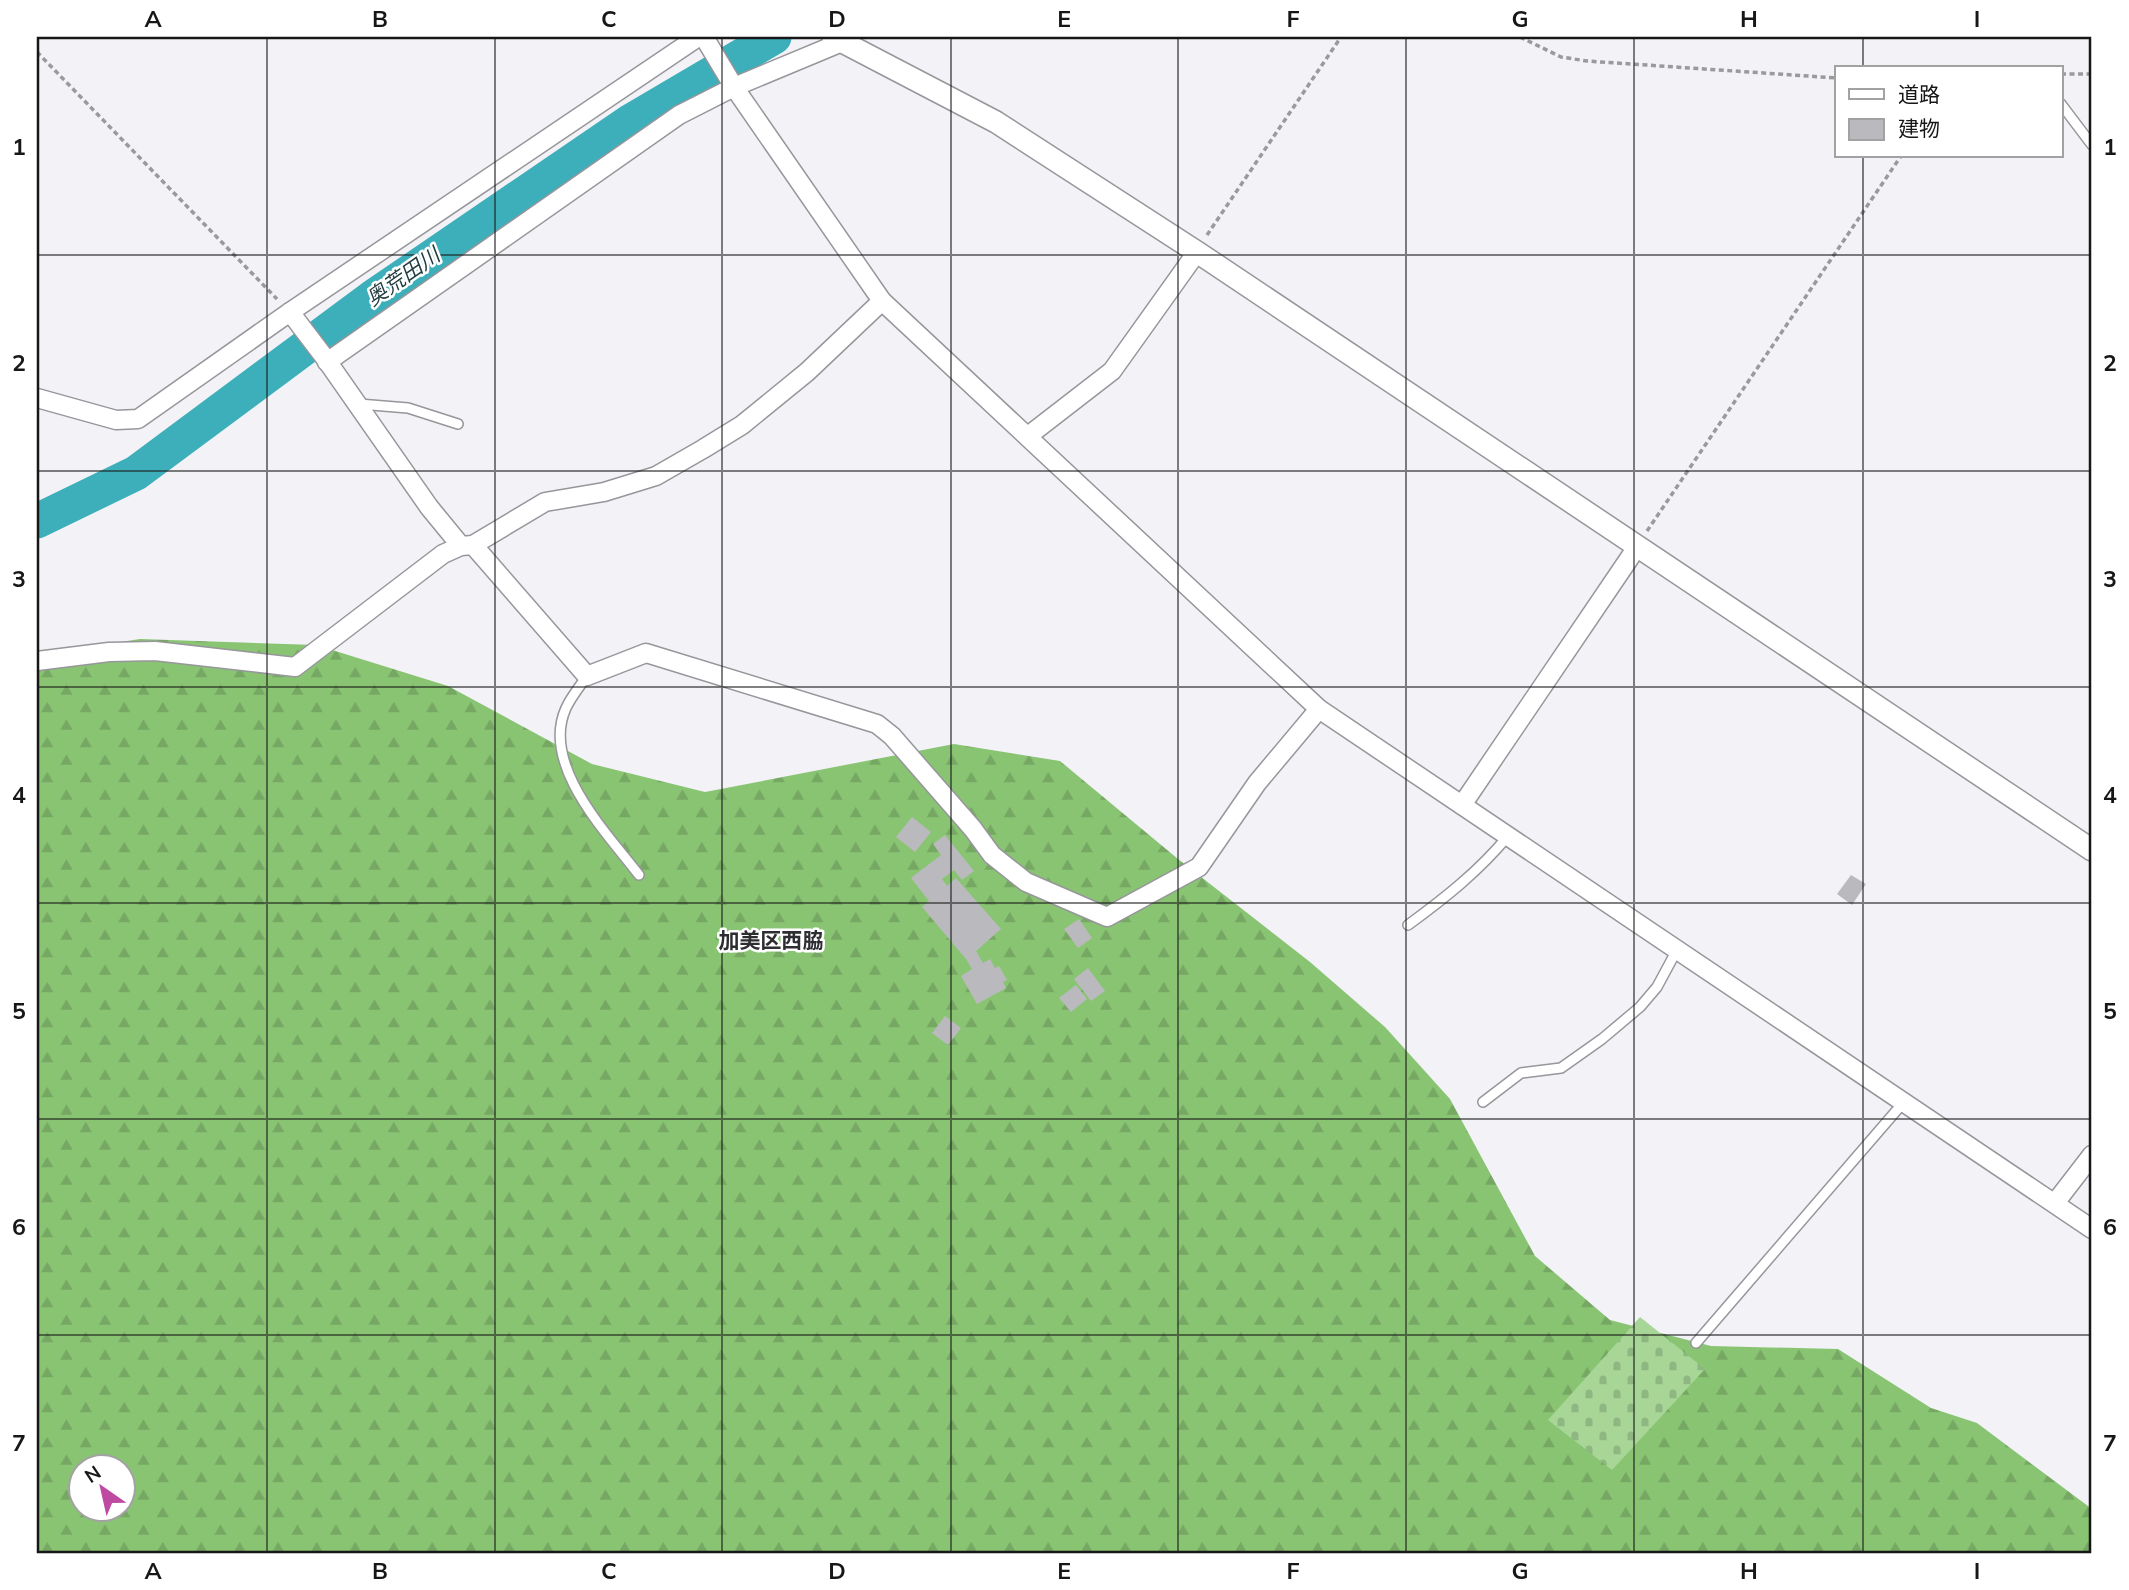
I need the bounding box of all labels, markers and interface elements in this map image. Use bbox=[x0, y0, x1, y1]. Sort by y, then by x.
text: A bbox=[144, 4, 162, 33]
text: B bbox=[372, 4, 388, 33]
text: C bbox=[601, 4, 617, 33]
text: D bbox=[828, 4, 846, 33]
text: E bbox=[1057, 4, 1071, 33]
text: F bbox=[1286, 4, 1300, 33]
text: G bbox=[1511, 4, 1529, 33]
text: H bbox=[1740, 4, 1758, 33]
text: I bbox=[1974, 4, 1980, 33]
legend bbox=[1835, 66, 2062, 158]
text: 道路 bbox=[1898, 81, 1940, 107]
text: 建物 bbox=[1898, 115, 1940, 141]
text: 1 bbox=[12, 132, 26, 161]
text: 1 bbox=[2103, 132, 2117, 161]
water label: 奥荒田川 bbox=[361, 240, 446, 311]
text: 2 bbox=[12, 348, 26, 377]
text: 2 bbox=[2103, 348, 2117, 377]
text: 3 bbox=[12, 564, 26, 593]
text: 3 bbox=[2103, 564, 2117, 593]
text: 4 bbox=[12, 780, 26, 809]
text: 4 bbox=[2103, 780, 2117, 809]
district label: 加美区西脇 bbox=[719, 927, 824, 953]
text: 5 bbox=[12, 996, 26, 1025]
text: 5 bbox=[2103, 996, 2117, 1025]
text: 6 bbox=[12, 1212, 26, 1241]
text: 6 bbox=[2103, 1212, 2117, 1241]
text: 7 bbox=[12, 1428, 26, 1457]
text: 7 bbox=[2103, 1428, 2117, 1457]
north arrow bbox=[66, 1454, 136, 1524]
text: N bbox=[80, 1460, 105, 1488]
text: A bbox=[144, 1556, 162, 1585]
text: B bbox=[372, 1556, 388, 1585]
text: C bbox=[601, 1556, 617, 1585]
text: D bbox=[828, 1556, 846, 1585]
text: E bbox=[1057, 1556, 1071, 1585]
text: F bbox=[1286, 1556, 1300, 1585]
text: G bbox=[1511, 1556, 1529, 1585]
text: H bbox=[1740, 1556, 1758, 1585]
text: I bbox=[1974, 1556, 1980, 1585]

